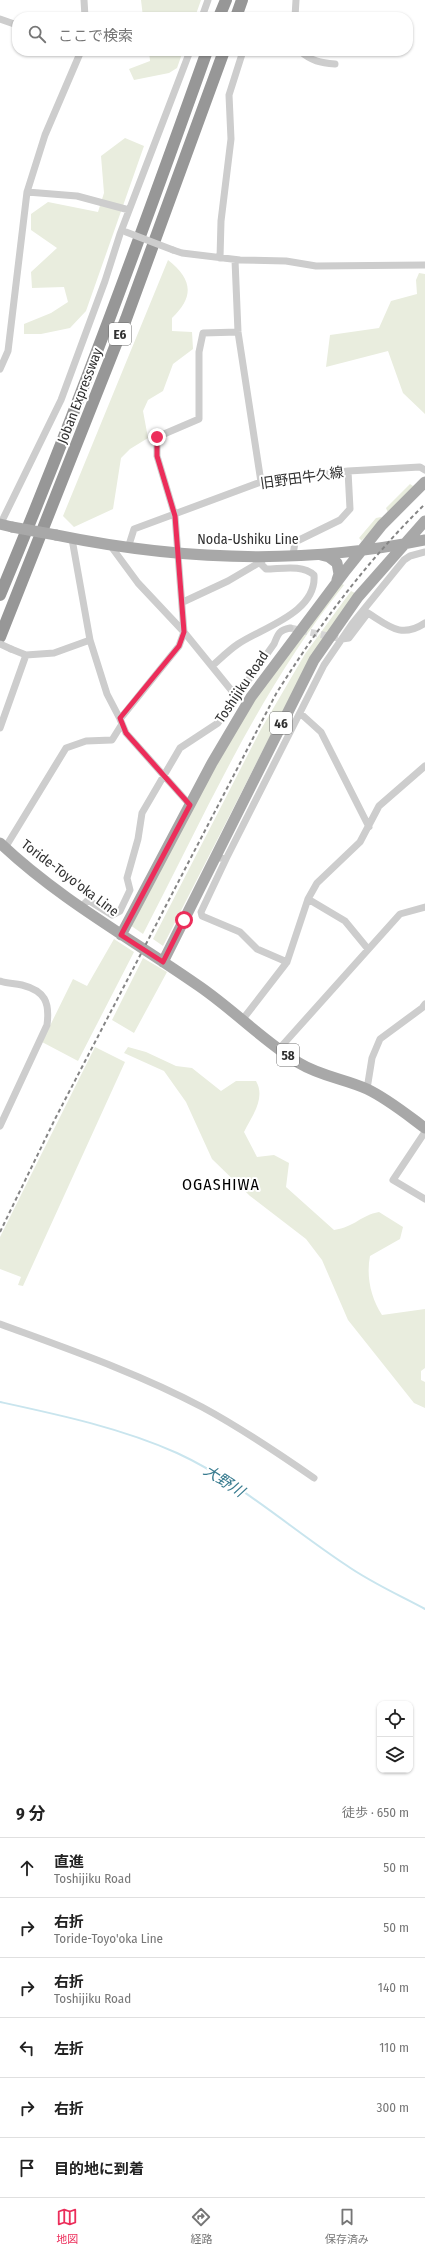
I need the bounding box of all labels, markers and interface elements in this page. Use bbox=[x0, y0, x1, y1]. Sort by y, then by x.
search box bbox=[12, 12, 413, 56]
icon: search bbox=[26, 23, 48, 45]
text: ここで検索 bbox=[58, 27, 133, 45]
road number: E6 bbox=[109, 323, 131, 345]
street label: Joban Expressway bbox=[54, 345, 106, 446]
route end bbox=[148, 428, 166, 446]
street label: 旧野田牛久線 bbox=[259, 464, 345, 492]
street label: Noda-Ushiku Line bbox=[197, 531, 299, 548]
street label: Toshijiku Road bbox=[212, 648, 272, 726]
road number: 46 bbox=[270, 712, 292, 734]
street label: Toride-Toyo'oka Line bbox=[18, 836, 122, 920]
route start bbox=[175, 911, 193, 929]
road number: 58 bbox=[277, 1044, 299, 1066]
district label: OGASHIWA bbox=[182, 1175, 260, 1194]
water label: 大野川 bbox=[200, 1461, 249, 1502]
map controls bbox=[377, 1701, 413, 1773]
button: locate bbox=[377, 1701, 413, 1737]
button: layers bbox=[377, 1737, 413, 1773]
text: 9 分 bbox=[16, 1803, 45, 1824]
text: 徒歩 · 650 m bbox=[342, 1805, 409, 1820]
text: 直進 bbox=[54, 1853, 84, 1871]
icon: ahead bbox=[16, 1857, 38, 1879]
text: 50 m bbox=[383, 1860, 409, 1875]
text: Toshijiku Road bbox=[54, 1871, 131, 1886]
text: 右折 bbox=[54, 1913, 84, 1931]
icon: right bbox=[16, 1917, 38, 1939]
text: 50 m bbox=[383, 1920, 409, 1935]
text: Toride-Toyo'oka Line bbox=[54, 1931, 163, 1946]
text: 右折 bbox=[54, 1973, 84, 1991]
icon: right bbox=[16, 1977, 38, 1999]
text: 140 m bbox=[378, 1980, 409, 1995]
text: Toshijiku Road bbox=[54, 1991, 131, 2006]
icon: left bbox=[16, 2037, 38, 2059]
text: 左折 bbox=[54, 2040, 84, 2058]
text: 110 m bbox=[379, 2040, 409, 2055]
icon: right bbox=[16, 2097, 38, 2119]
text: 右折 bbox=[54, 2100, 84, 2118]
text: 300 m bbox=[377, 2100, 409, 2115]
icon: arrive bbox=[16, 2157, 38, 2179]
text: 目的地に到着 bbox=[54, 2160, 144, 2178]
tab: 地図 bbox=[56, 2206, 78, 2246]
tab: 経路 bbox=[190, 2206, 212, 2246]
tab: 保存済み bbox=[325, 2206, 369, 2246]

